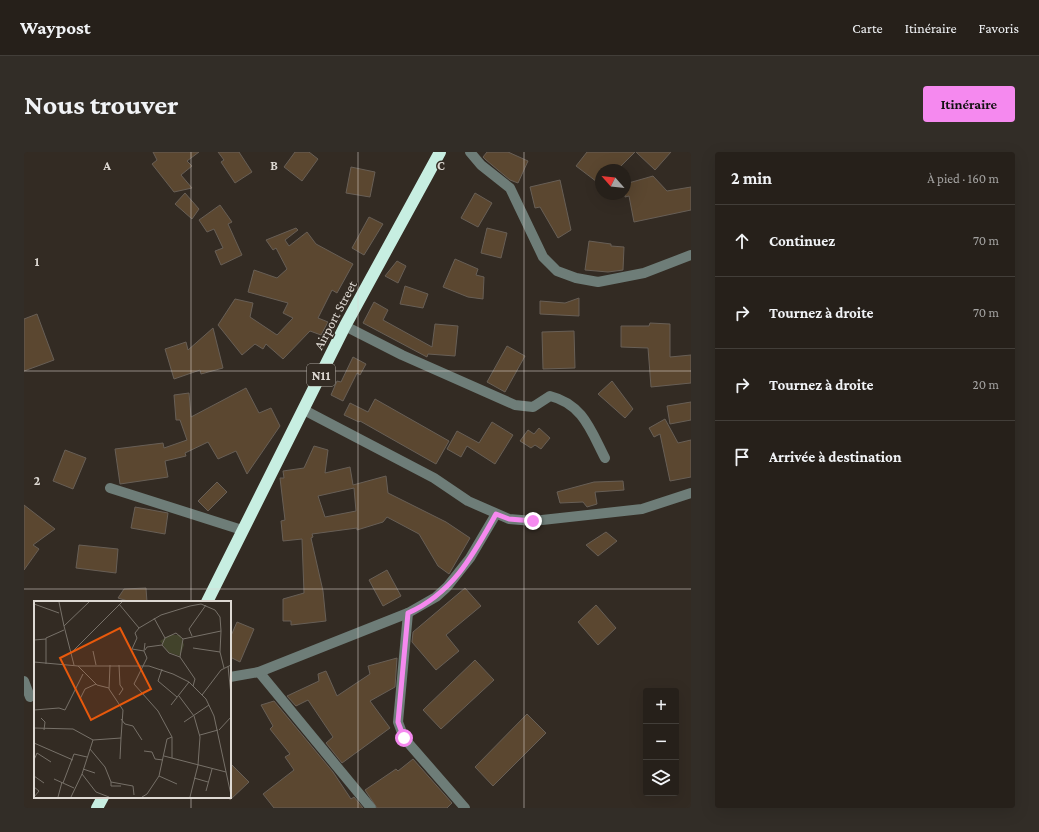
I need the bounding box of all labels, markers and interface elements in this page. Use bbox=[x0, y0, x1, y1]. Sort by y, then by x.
text: Waypost bbox=[20, 17, 91, 38]
text: Carte bbox=[852, 20, 883, 36]
text: Itinéraire bbox=[905, 20, 957, 36]
text: Favoris bbox=[979, 20, 1019, 36]
button: Itinéraire bbox=[923, 86, 1015, 122]
text: Nous trouver bbox=[24, 89, 178, 120]
text: A bbox=[102, 158, 111, 173]
text: B bbox=[270, 158, 278, 173]
text: C bbox=[437, 158, 445, 173]
north arrow bbox=[595, 164, 631, 200]
text: 2 min bbox=[731, 169, 772, 188]
text: À pied · 160 m bbox=[927, 171, 999, 186]
icon: ahead bbox=[731, 230, 753, 252]
text: Continuez bbox=[769, 233, 835, 249]
text: 70 m bbox=[973, 233, 999, 248]
text: 1 bbox=[35, 254, 40, 269]
street label: Airport Street bbox=[310, 277, 360, 352]
icon: right bbox=[731, 302, 753, 324]
text: Tournez à droite bbox=[769, 305, 873, 321]
text: 70 m bbox=[973, 305, 999, 320]
road number: N11 bbox=[307, 364, 335, 386]
icon: right bbox=[731, 374, 753, 396]
text: Tournez à droite bbox=[769, 377, 873, 393]
text: 20 m bbox=[973, 377, 999, 392]
icon: arrive bbox=[731, 446, 753, 468]
text: Arrivée à destination bbox=[769, 449, 902, 465]
text: 2 bbox=[34, 473, 41, 488]
route end bbox=[524, 512, 542, 530]
inset map bbox=[34, 601, 231, 798]
map controls bbox=[643, 688, 679, 796]
button: + bbox=[643, 688, 679, 724]
button: − bbox=[643, 724, 679, 760]
route start bbox=[395, 729, 413, 747]
button: layers bbox=[643, 760, 679, 796]

